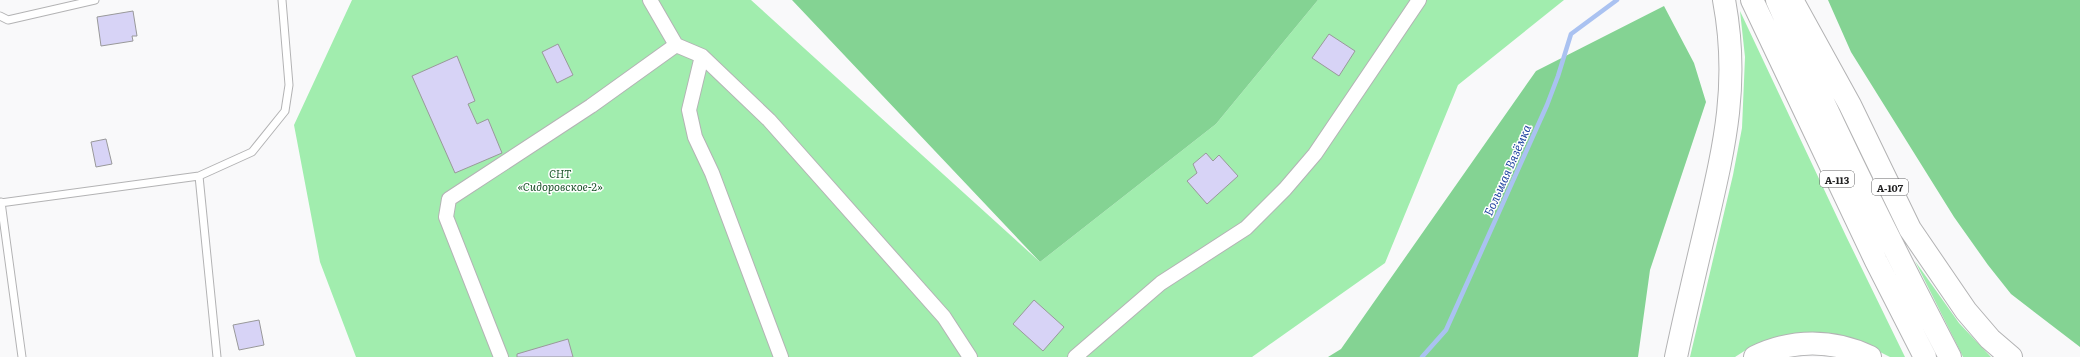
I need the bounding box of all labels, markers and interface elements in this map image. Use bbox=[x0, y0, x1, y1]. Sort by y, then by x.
water label: Большая Вязёмка bbox=[1479, 121, 1535, 219]
park label: СНТ «Сидоровское-2» bbox=[517, 165, 603, 194]
road number: А-113 bbox=[1820, 171, 1854, 187]
road number: А-107 bbox=[1872, 179, 1908, 195]

